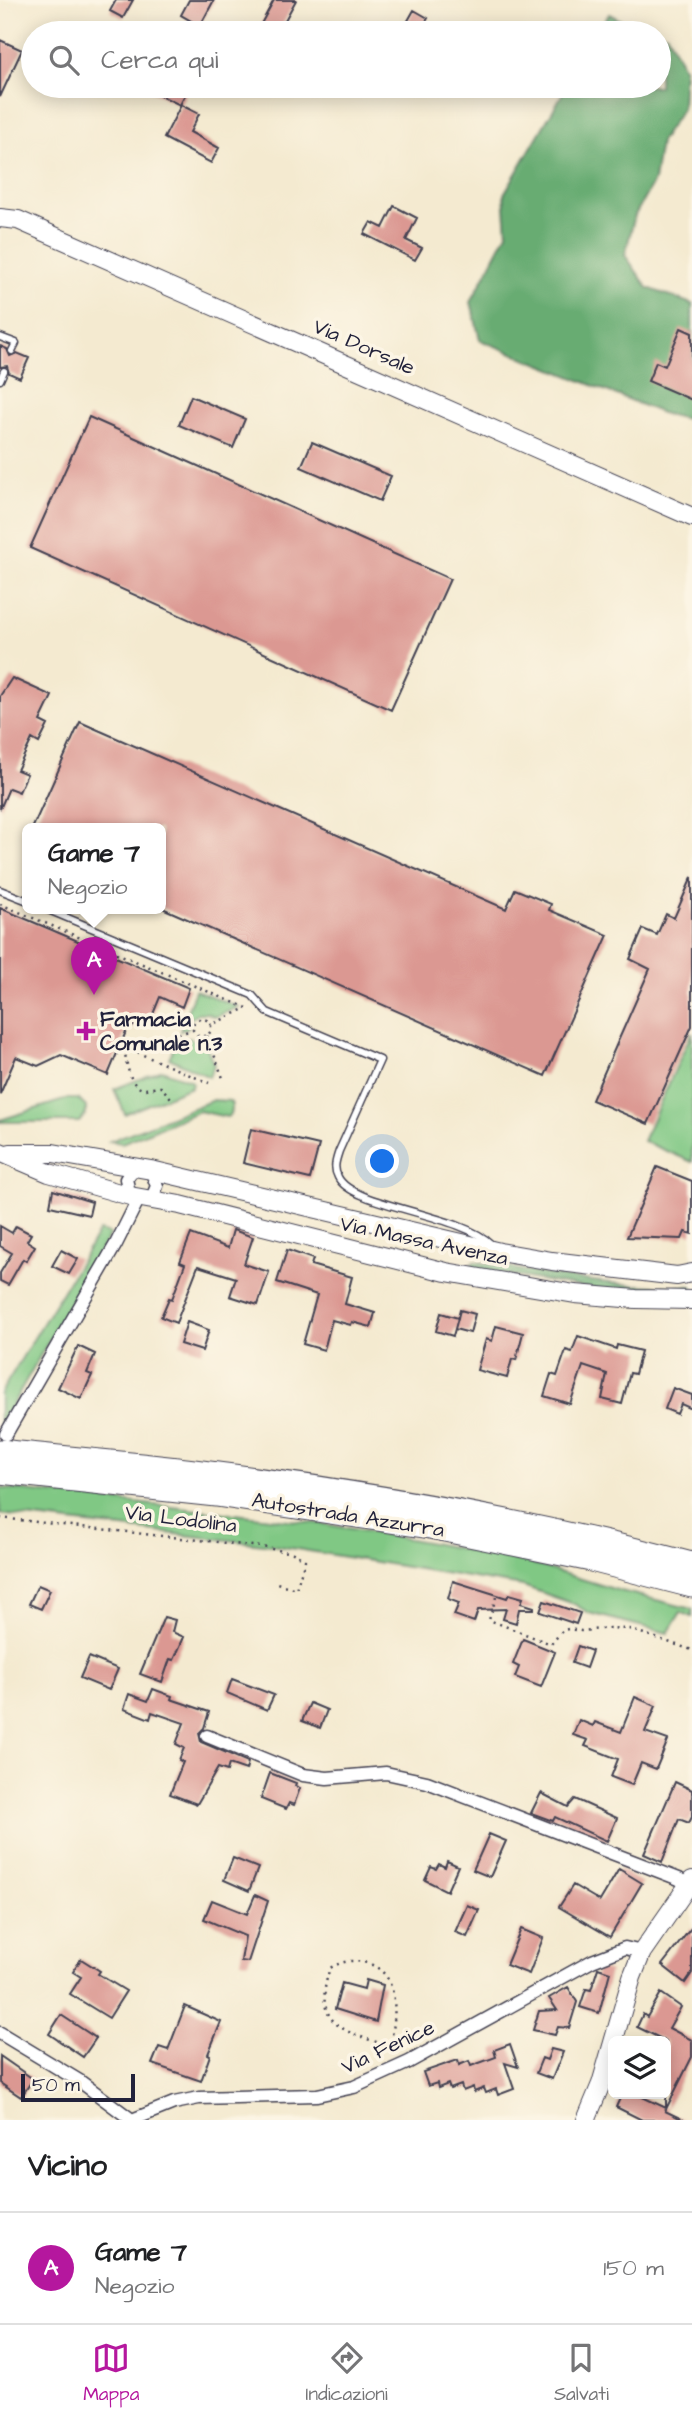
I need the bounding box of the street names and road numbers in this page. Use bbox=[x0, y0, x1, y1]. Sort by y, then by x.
street label: Via Dorsale bbox=[309, 312, 419, 382]
street label: Via Massa Avenza bbox=[337, 1209, 511, 1273]
street label: Autostrada Azzurra bbox=[250, 1485, 447, 1545]
street label: Via Lodolina bbox=[124, 1498, 239, 1540]
street label: Via Fenice bbox=[337, 2013, 439, 2081]

